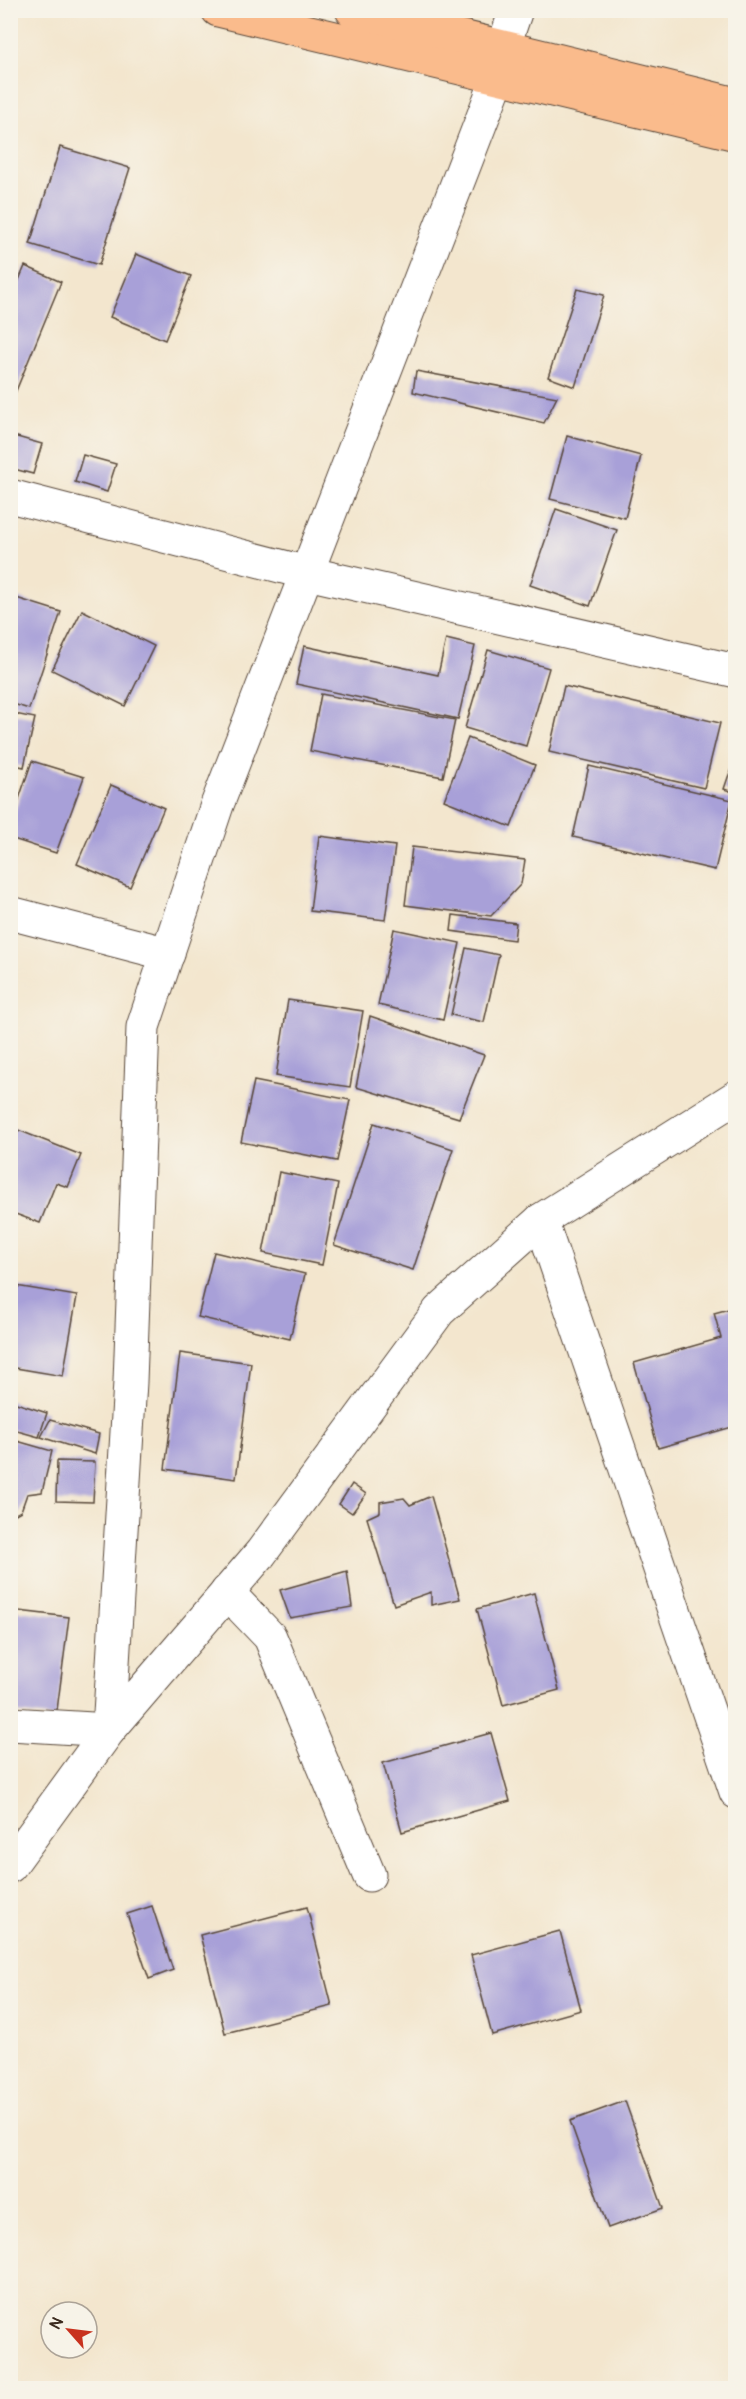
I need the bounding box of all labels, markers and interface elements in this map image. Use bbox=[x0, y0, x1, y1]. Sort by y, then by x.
north arrow bbox=[39, 2300, 99, 2360]
text: N bbox=[45, 2314, 68, 2333]

